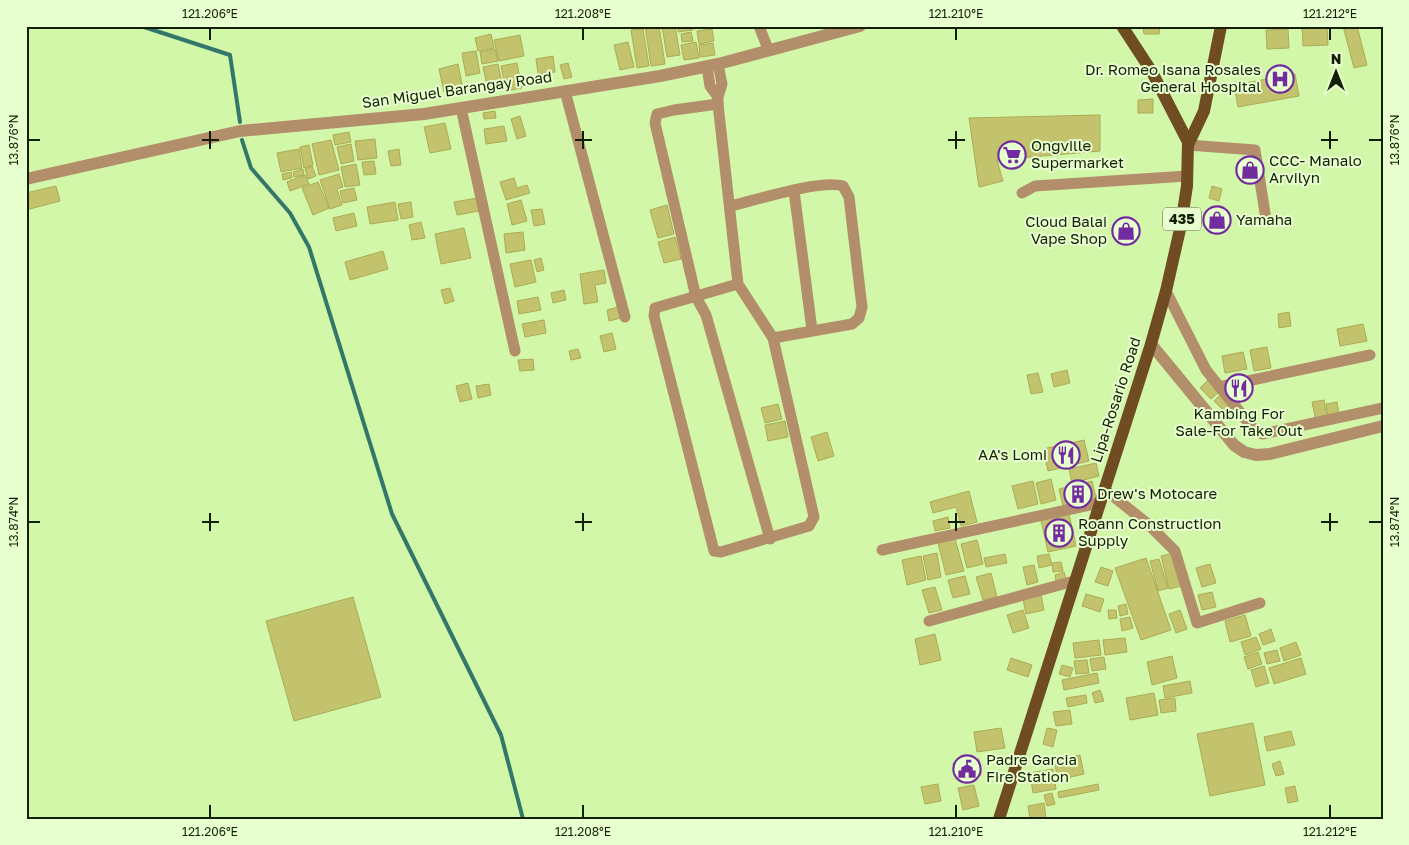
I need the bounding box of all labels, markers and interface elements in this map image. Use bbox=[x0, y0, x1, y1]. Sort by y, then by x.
text: 121.206°E bbox=[182, 6, 238, 21]
text: 121.208°E bbox=[555, 6, 611, 21]
text: 121.210°E bbox=[929, 6, 983, 21]
text: 121.212°E bbox=[1303, 6, 1357, 21]
north arrow bbox=[1312, 48, 1362, 98]
text: N bbox=[1331, 50, 1341, 67]
place label: Dr. Romeo Isana Rosales General Hospital bbox=[1085, 60, 1261, 95]
hospital icon: Dr. Romeo Isana Rosales General Hospital bbox=[1265, 64, 1295, 94]
street label: San Miguel Barangay Road bbox=[361, 67, 553, 111]
text: 13.876°N bbox=[6, 114, 21, 166]
text: 13.876°N bbox=[1387, 114, 1402, 166]
place label: Ongville Supermarket bbox=[1031, 136, 1124, 171]
supermarket icon: Ongville Supermarket bbox=[997, 140, 1027, 170]
place label: CCC- Manalo Arvilyn bbox=[1269, 151, 1362, 186]
shop icon: CCC- Manalo Arvilyn bbox=[1235, 155, 1265, 185]
shop icon: Yamaha bbox=[1202, 205, 1232, 235]
road number: 435 bbox=[1163, 208, 1201, 230]
place label: Yamaha bbox=[1236, 210, 1292, 228]
place label: Cloud Balai Vape Shop bbox=[1025, 212, 1107, 247]
shop icon: Cloud Balai Vape Shop bbox=[1111, 216, 1141, 246]
street label: Lipa-Rosario Road bbox=[1086, 335, 1144, 465]
restaurant icon: Kambing For Sale-For Take Out bbox=[1224, 373, 1254, 403]
place label: Kambing For Sale-For Take Out bbox=[1175, 404, 1303, 439]
restaurant icon: AA's Lomi bbox=[1051, 440, 1081, 470]
place label: AA's Lomi bbox=[978, 445, 1047, 463]
building icon: Drew's Motocare bbox=[1063, 479, 1093, 509]
place label: Drew's Motocare bbox=[1097, 484, 1218, 502]
text: 13.874°N bbox=[6, 497, 21, 547]
text: 13.874°N bbox=[1387, 497, 1402, 547]
place label: Roann Construction Supply bbox=[1078, 514, 1221, 549]
building icon: Roann Construction Supply bbox=[1044, 518, 1074, 548]
place label: Padre Garcia Fire Station bbox=[986, 750, 1077, 785]
public building icon: Padre Garcia Fire Station bbox=[952, 754, 982, 784]
text: 121.206°E bbox=[182, 824, 238, 839]
text: 121.208°E bbox=[555, 824, 611, 839]
text: 121.210°E bbox=[929, 824, 983, 839]
text: 121.212°E bbox=[1303, 824, 1357, 839]

